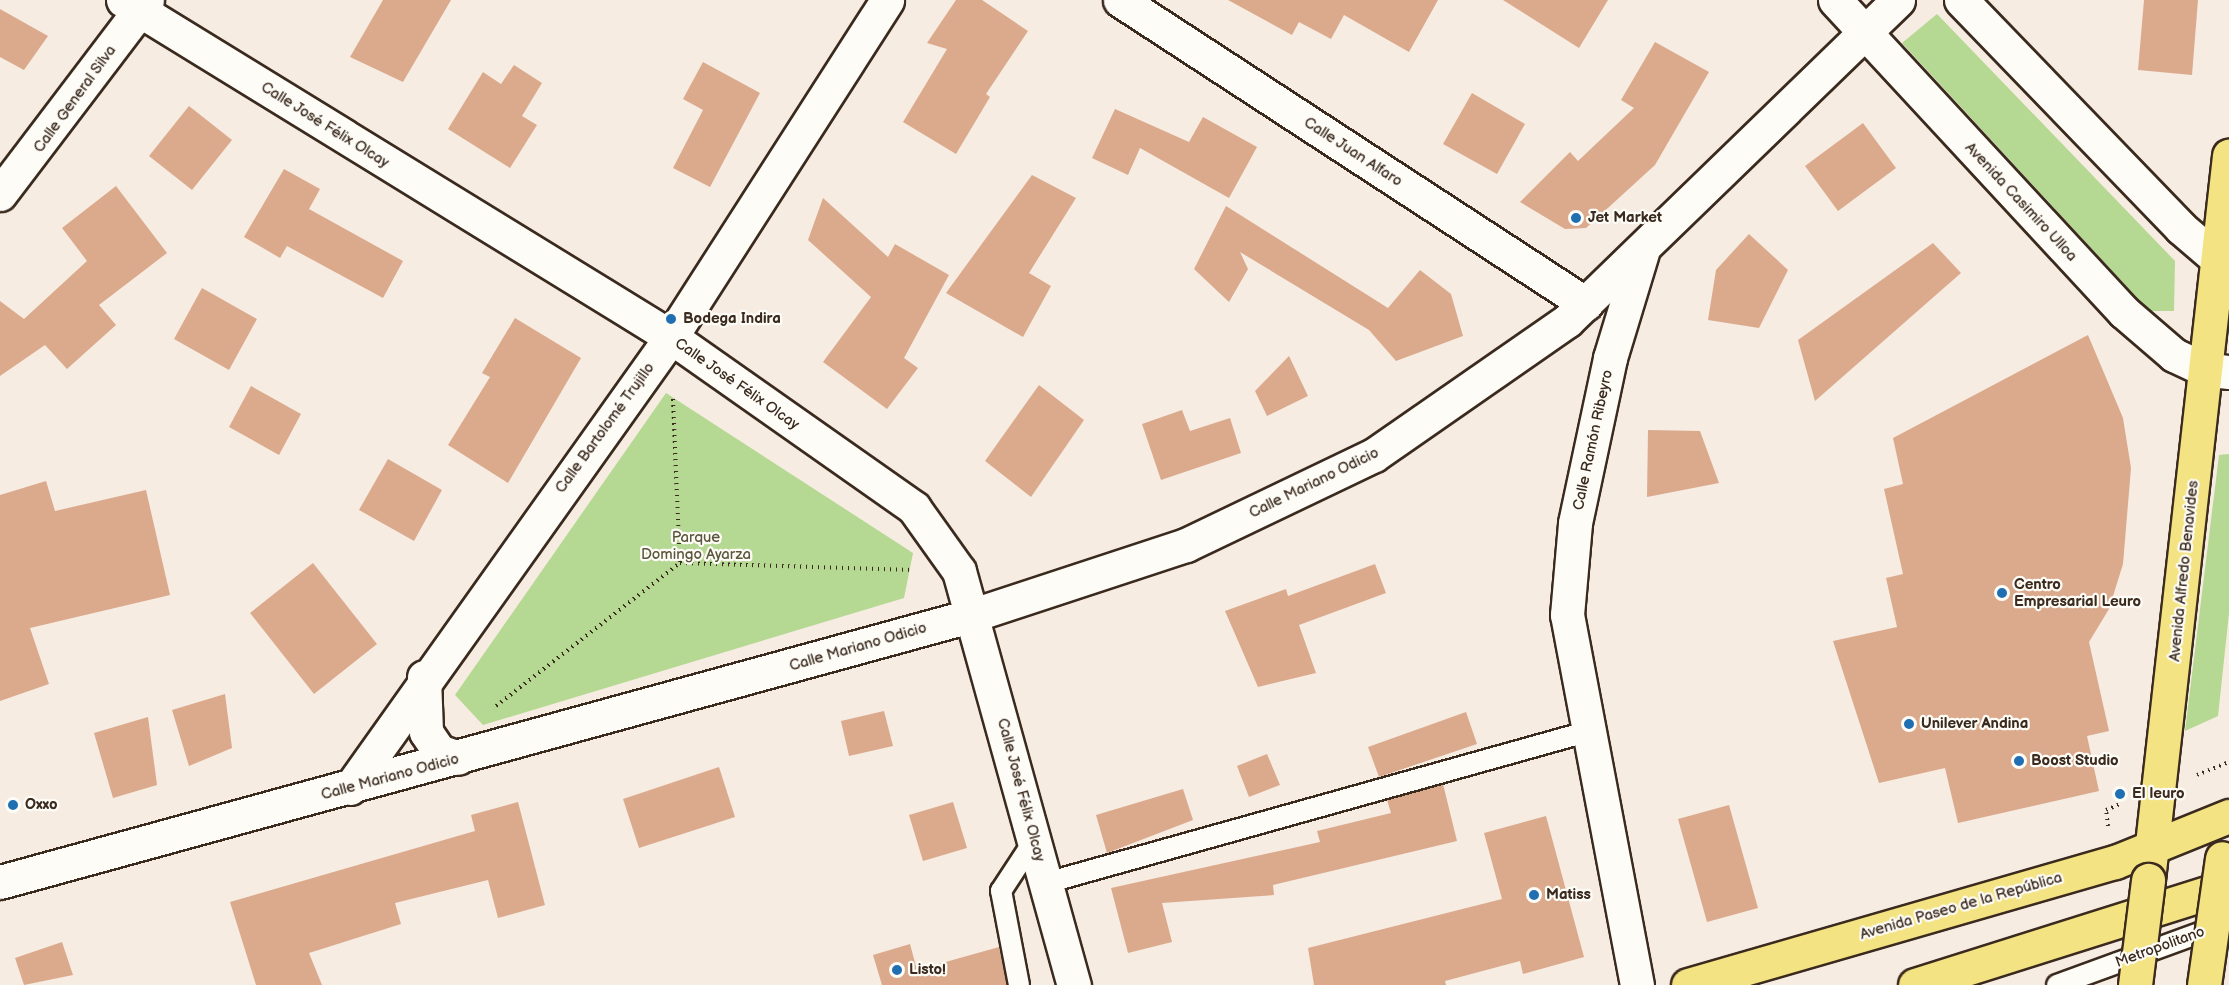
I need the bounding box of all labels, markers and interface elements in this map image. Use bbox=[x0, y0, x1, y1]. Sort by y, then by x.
street label: Calle General Silva bbox=[30, 42, 120, 156]
street label: Calle José Félix Olcay bbox=[257, 78, 393, 172]
street label: Calle Juan Alfaro bbox=[1300, 113, 1406, 191]
street label: Avenida Casimiro Ulloa bbox=[1961, 139, 2081, 265]
place label: Jet Market bbox=[1588, 209, 1662, 227]
marker: Jet Market bbox=[1569, 211, 1583, 225]
place label: Bodega Indira bbox=[683, 310, 781, 328]
marker: Bodega Indira bbox=[664, 312, 678, 326]
street label: Calle José Félix Olcay bbox=[671, 334, 803, 434]
street label: Calle Bartolomé Trujillo bbox=[552, 359, 658, 497]
street label: Calle Ramón Ribeyro bbox=[1569, 368, 1617, 512]
street label: Calle Mariano Odicio bbox=[1246, 444, 1382, 522]
street label: Avenida Alfredo Benavides bbox=[2166, 480, 2202, 662]
park label: Parque Domingo Ayarza bbox=[641, 528, 751, 563]
place label: Centro Empresarial Leuro bbox=[2014, 575, 2141, 610]
marker: Centro Empresarial Leuro bbox=[1995, 586, 2009, 600]
street label: Calle Mariano Odicio bbox=[787, 619, 929, 675]
place label: Unilever Andina bbox=[1921, 715, 2028, 733]
street label: Calle José Félix Olcay bbox=[993, 716, 1049, 864]
marker: Unilever Andina bbox=[1902, 717, 1916, 731]
street label: Calle Mariano Odicio bbox=[319, 750, 461, 804]
place label: Boost Studio bbox=[2031, 752, 2119, 770]
marker: Boost Studio bbox=[2012, 754, 2026, 768]
place label: El leuro bbox=[2132, 785, 2185, 803]
marker: El leuro bbox=[2113, 787, 2127, 801]
place label: Oxxo bbox=[25, 796, 58, 814]
marker: Oxxo bbox=[6, 798, 20, 812]
street label: Avenida Paseo de la República bbox=[1858, 868, 2064, 944]
place label: Matiss bbox=[1546, 886, 1591, 904]
marker: Matiss bbox=[1527, 888, 1541, 902]
street label: Metropolitano bbox=[2113, 923, 2207, 971]
place label: Listo! bbox=[909, 961, 946, 979]
marker: Listo! bbox=[890, 963, 904, 977]

